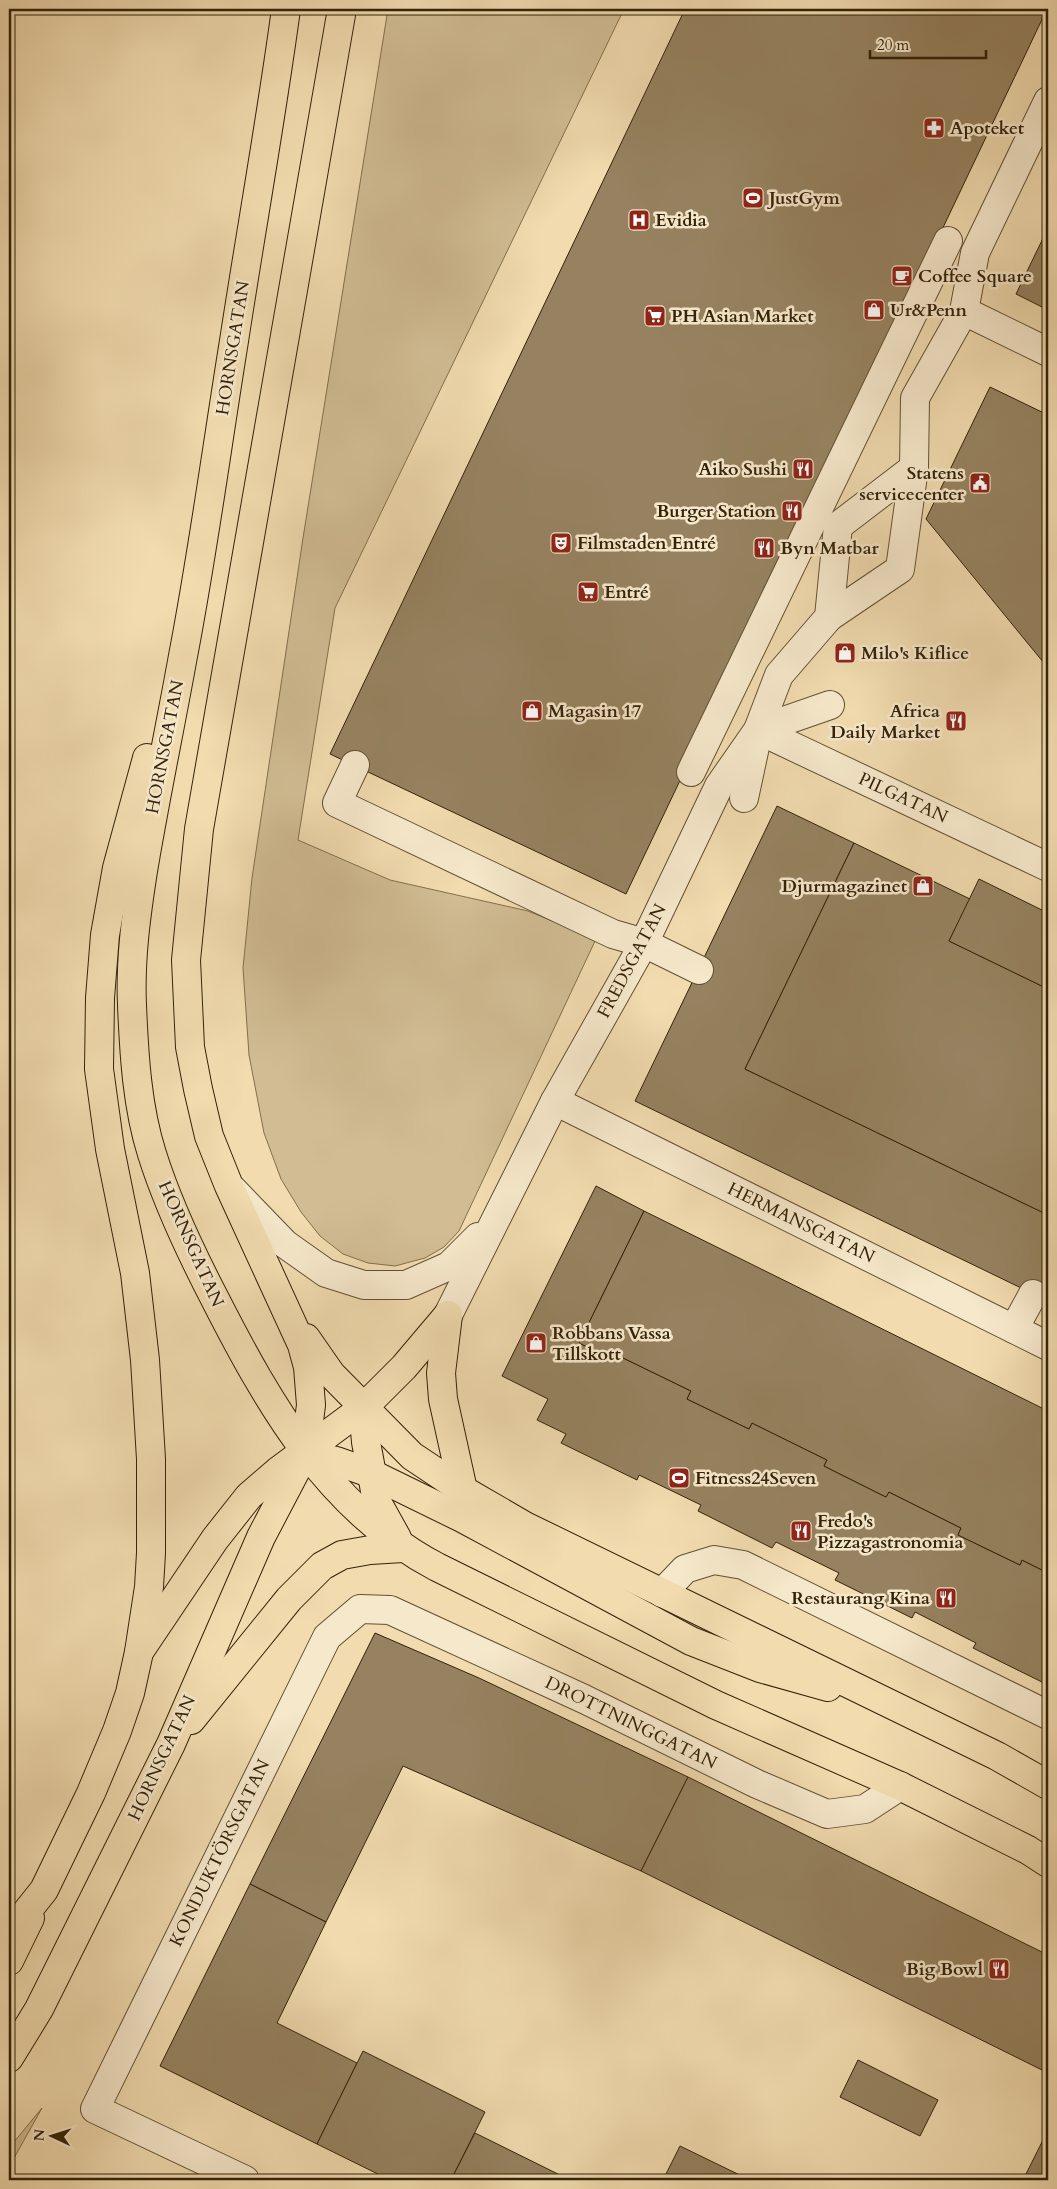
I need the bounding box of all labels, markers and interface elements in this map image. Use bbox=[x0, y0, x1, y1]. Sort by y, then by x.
scale bar bbox=[870, 28, 986, 60]
text: 20 m bbox=[877, 35, 909, 55]
pharmacy icon: Apoteket bbox=[922, 116, 946, 140]
place label: Apoteket bbox=[950, 116, 1025, 141]
sports icon: JustGym bbox=[741, 186, 765, 210]
place label: JustGym bbox=[766, 186, 840, 211]
hospital icon: Evidia bbox=[627, 208, 651, 232]
place label: Evidia bbox=[655, 208, 707, 233]
cafe icon: Coffee Square bbox=[890, 264, 914, 288]
place label: Coffee Square bbox=[918, 264, 1032, 289]
street label: HORNSGATAN bbox=[210, 278, 256, 417]
shop icon: Ur&Penn bbox=[862, 298, 886, 322]
place label: Ur&Penn bbox=[890, 298, 968, 323]
supermarket icon: PH Asian Market bbox=[643, 304, 667, 328]
place label: PH Asian Market bbox=[671, 304, 814, 329]
place label: Aiko Sushi bbox=[698, 457, 787, 482]
restaurant icon: Aiko Sushi bbox=[791, 457, 815, 481]
place label: Statens servicecenter bbox=[859, 461, 965, 507]
public building icon: Statens servicecenter bbox=[968, 471, 992, 495]
place label: Burger Station bbox=[656, 499, 776, 524]
restaurant icon: Burger Station bbox=[780, 499, 804, 523]
theatre icon: Filmstaden Entré bbox=[549, 531, 573, 555]
place label: Filmstaden Entré bbox=[577, 531, 716, 556]
restaurant icon: Byn Matbar bbox=[752, 536, 776, 560]
place label: Byn Matbar bbox=[780, 536, 880, 561]
supermarket icon: Entré bbox=[576, 580, 600, 604]
place label: Entré bbox=[604, 580, 649, 605]
shop icon: Milo's Kiflice bbox=[833, 641, 857, 665]
place label: Milo's Kiflice bbox=[861, 641, 969, 666]
street label: HORNSGATAN bbox=[140, 677, 190, 816]
shop icon: Magasin 17 bbox=[520, 699, 544, 723]
place label: Magasin 17 bbox=[548, 699, 641, 724]
place label: Africa Daily Market bbox=[830, 699, 941, 745]
restaurant icon: Africa Daily Market bbox=[944, 709, 968, 733]
street label: PILGATAN bbox=[854, 766, 952, 830]
place label: Djurmagazinet bbox=[782, 874, 908, 899]
shop icon: Djurmagazinet bbox=[911, 874, 935, 898]
street label: FREDSGATAN bbox=[591, 899, 673, 1022]
street label: HERMANSGATAN bbox=[723, 1176, 879, 1270]
street label: HORNSGATAN bbox=[152, 1177, 230, 1312]
place label: Robbans Vassa Tillskott bbox=[552, 1321, 671, 1367]
shop icon: Robbans Vassa Tillskott bbox=[524, 1331, 548, 1355]
sports icon: Fitness24Seven bbox=[667, 1466, 691, 1490]
place label: Fitness24Seven bbox=[695, 1466, 817, 1491]
place label: Fredo's Pizzagastronomia bbox=[817, 1509, 964, 1555]
restaurant icon: Fredo's Pizzagastronomia bbox=[789, 1519, 813, 1543]
place label: Restaurang Kina bbox=[791, 1586, 930, 1611]
restaurant icon: Restaurang Kina bbox=[934, 1586, 958, 1610]
street label: DROTTNINGGATAN bbox=[541, 1670, 722, 1776]
street label: HORNSGATAN bbox=[122, 1691, 202, 1825]
street label: KONDUKTÖRSGATAN bbox=[164, 1755, 277, 1951]
place label: Big Bowl bbox=[906, 1957, 983, 1982]
restaurant icon: Big Bowl bbox=[987, 1957, 1011, 1981]
north arrow bbox=[28, 2112, 78, 2162]
text: N bbox=[30, 2128, 49, 2142]

